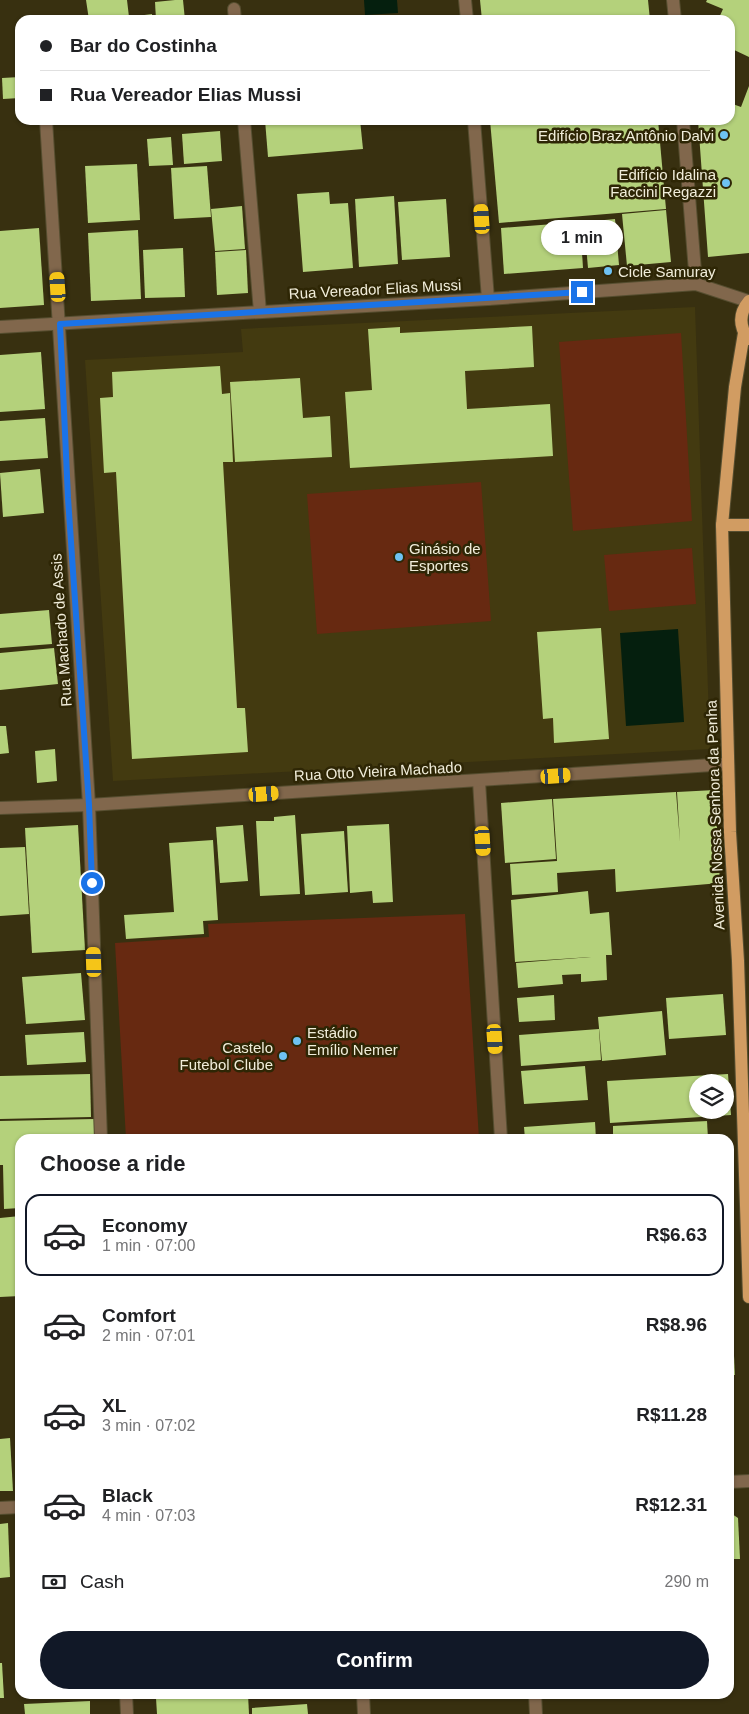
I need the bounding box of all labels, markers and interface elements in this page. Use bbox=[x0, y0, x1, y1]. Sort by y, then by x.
text: Bar do Costinha bbox=[70, 35, 217, 56]
text: Rua Vereador Elias Mussi bbox=[70, 84, 301, 105]
place label: Edifício Braz Antônio Dalvi bbox=[538, 127, 714, 144]
marker: Edifício Braz Antônio Dalvi bbox=[718, 129, 730, 141]
place label: Edifício Idalina Faccini Regazzi bbox=[610, 166, 717, 200]
marker: Edifício Idalina Faccini Regazzi bbox=[720, 177, 732, 189]
car bbox=[473, 204, 490, 234]
callout: 1 min bbox=[541, 220, 623, 254]
text: 1 min bbox=[561, 229, 603, 246]
place label: Cicle Samuray bbox=[618, 263, 716, 280]
marker: Cicle Samuray bbox=[602, 265, 614, 277]
car bbox=[49, 272, 66, 302]
street label: Rua Vereador Elias Mussi bbox=[288, 276, 462, 302]
route end bbox=[571, 281, 593, 303]
place label: Ginásio de Esportes bbox=[409, 540, 481, 574]
marker: Ginásio de Esportes bbox=[393, 551, 405, 563]
street label: Rua Machado de Assis bbox=[47, 553, 75, 707]
street label: Avenida Nossa Senhora da Penha bbox=[702, 699, 728, 930]
street label: Rua Otto Vieira Machado bbox=[294, 758, 462, 784]
car bbox=[540, 767, 571, 785]
car bbox=[248, 785, 279, 803]
car bbox=[474, 826, 491, 856]
route start bbox=[81, 872, 103, 894]
car bbox=[85, 947, 102, 977]
place label: Estádio Emílio Nemer bbox=[307, 1024, 398, 1058]
car bbox=[486, 1024, 503, 1054]
marker: Estádio Emílio Nemer bbox=[291, 1035, 303, 1047]
place label: Castelo Futebol Clube bbox=[180, 1039, 273, 1073]
marker: Castelo Futebol Clube bbox=[277, 1050, 289, 1062]
map controls bbox=[689, 1074, 734, 1119]
button: layers bbox=[689, 1074, 734, 1119]
text: Choose a ride bbox=[40, 1151, 185, 1176]
icon: car bbox=[42, 1213, 87, 1258]
text: Economy bbox=[102, 1215, 188, 1236]
text: R$6.63 bbox=[646, 1224, 707, 1245]
text: 1 min · 07:00 bbox=[102, 1237, 195, 1254]
icon: car bbox=[42, 1303, 87, 1348]
text: Comfort bbox=[102, 1305, 176, 1326]
text: R$8.96 bbox=[646, 1314, 707, 1335]
text: 2 min · 07:01 bbox=[102, 1327, 195, 1344]
icon: car bbox=[42, 1393, 87, 1438]
text: XL bbox=[102, 1395, 126, 1416]
text: R$11.28 bbox=[636, 1404, 707, 1425]
text: 3 min · 07:02 bbox=[102, 1417, 195, 1434]
icon: car bbox=[42, 1483, 87, 1528]
text: Black bbox=[102, 1485, 153, 1506]
text: R$12.31 bbox=[635, 1494, 707, 1515]
text: 4 min · 07:03 bbox=[102, 1507, 195, 1524]
icon: cash bbox=[40, 1568, 68, 1596]
text: Cash bbox=[80, 1571, 124, 1592]
text: 290 m bbox=[665, 1573, 709, 1590]
button: Confirm bbox=[40, 1631, 709, 1689]

